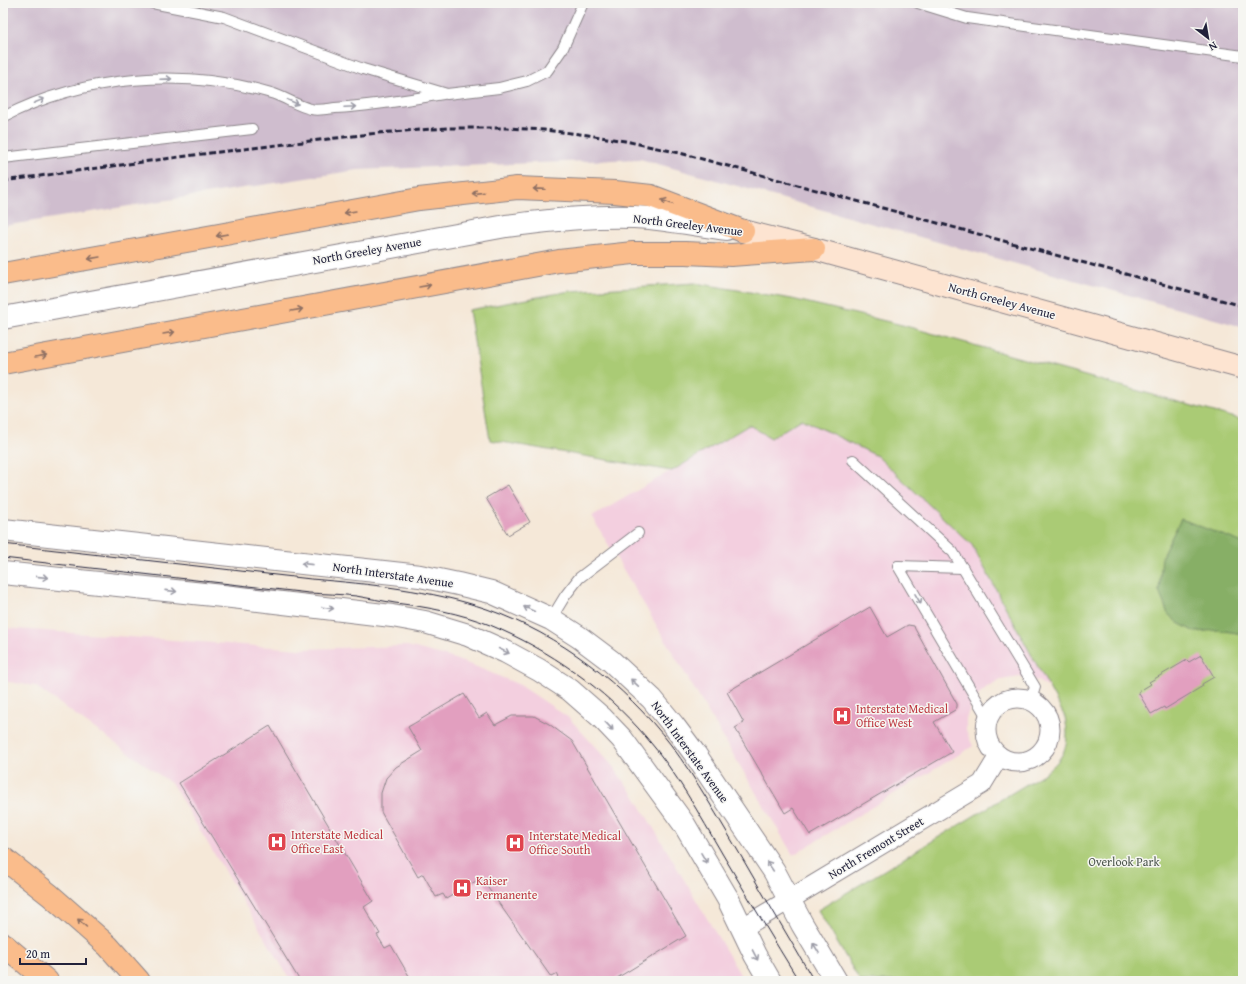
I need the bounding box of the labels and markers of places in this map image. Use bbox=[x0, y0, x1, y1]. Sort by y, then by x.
place label: Interstate Medical Office West bbox=[856, 700, 949, 731]
hospital icon: Interstate Medical Office West bbox=[831, 705, 853, 727]
place label: Interstate Medical Office East bbox=[291, 826, 384, 857]
place label: Interstate Medical Office South bbox=[529, 827, 622, 858]
hospital icon: Interstate Medical Office East bbox=[266, 831, 288, 853]
hospital icon: Interstate Medical Office South bbox=[504, 832, 526, 854]
place label: Kaiser Permanente bbox=[476, 872, 538, 903]
hospital icon: Kaiser Permanente bbox=[451, 877, 473, 899]

